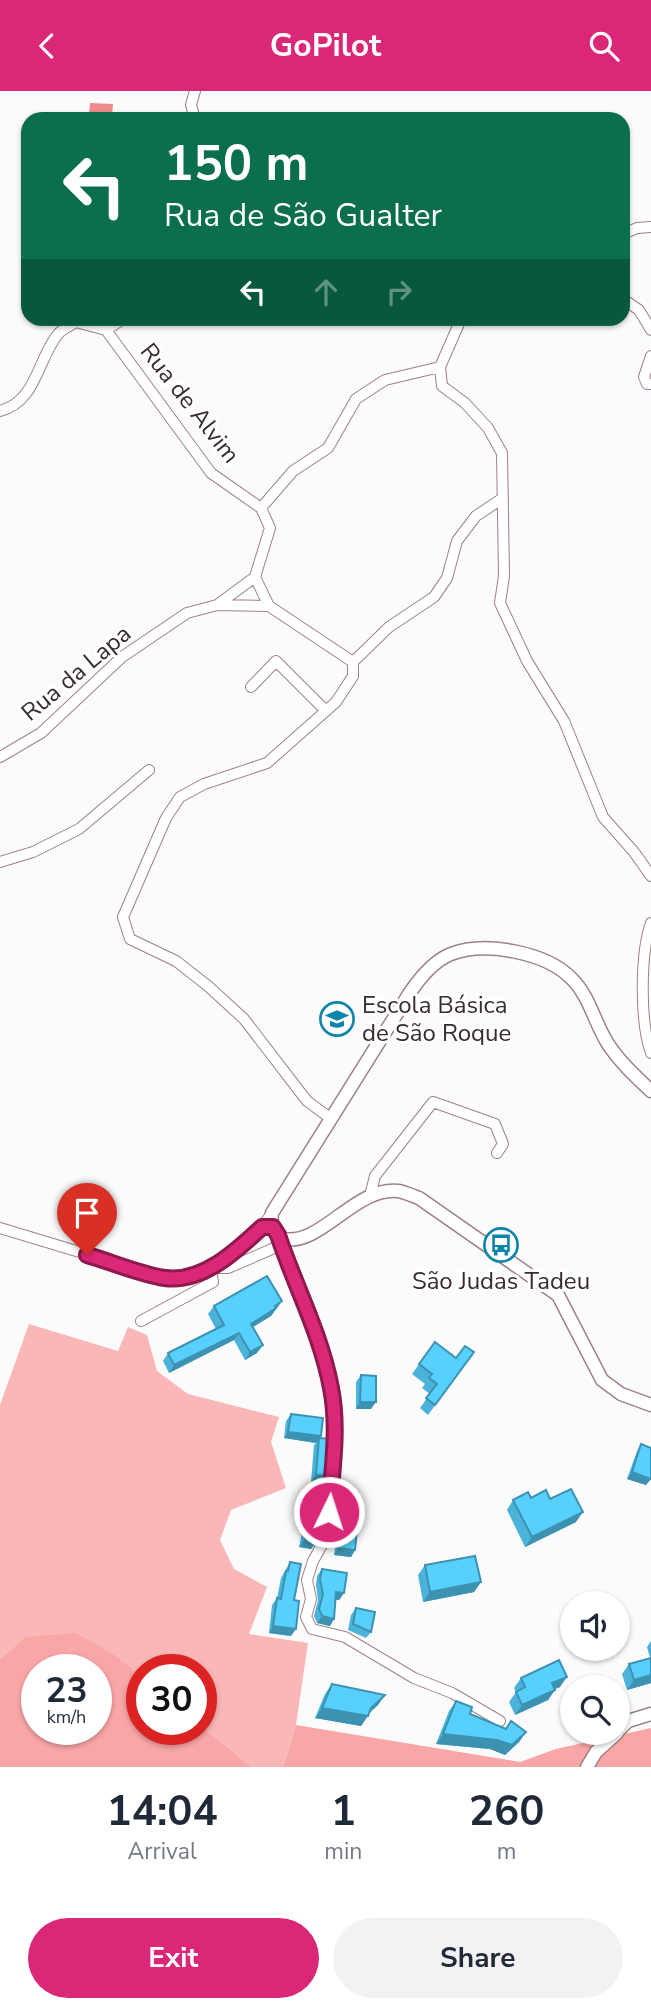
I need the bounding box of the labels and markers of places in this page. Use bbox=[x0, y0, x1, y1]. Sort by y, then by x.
place label: Escola Básica de São Roque bbox=[362, 989, 511, 1049]
school or university icon: Escola Básica de São Roque bbox=[318, 1000, 356, 1038]
pin bbox=[57, 1183, 117, 1255]
bus stop icon: São Judas Tadeu bbox=[482, 1226, 520, 1264]
place label: São Judas Tadeu bbox=[412, 1265, 590, 1297]

